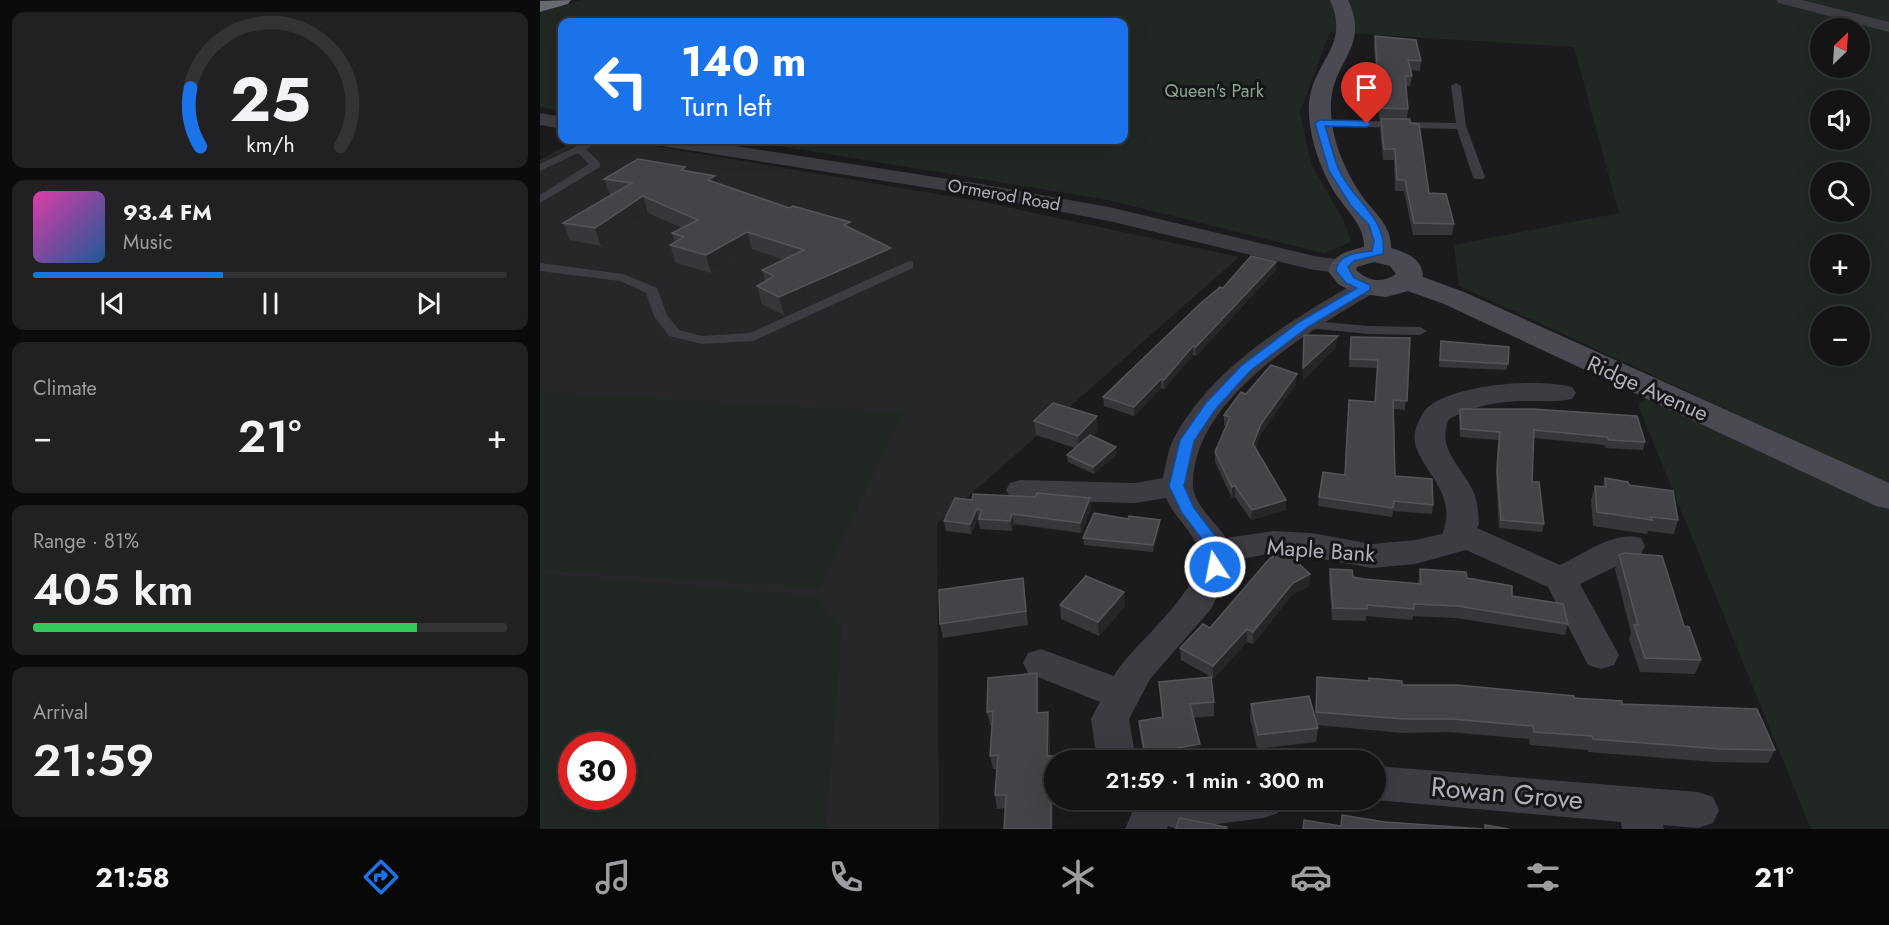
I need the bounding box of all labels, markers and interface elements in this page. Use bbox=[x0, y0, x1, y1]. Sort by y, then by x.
north arrow bbox=[1810, 18, 1870, 78]
map controls bbox=[1810, 18, 1870, 366]
text: 140 m bbox=[681, 31, 807, 92]
icon: left bbox=[582, 42, 660, 120]
text: 25 bbox=[229, 54, 311, 144]
pin bbox=[1341, 62, 1392, 124]
icon: arrive bbox=[1350, 71, 1383, 104]
park label: Queen's Park bbox=[1164, 78, 1264, 104]
text: Turn left bbox=[681, 87, 771, 126]
button: sound bbox=[1810, 90, 1870, 150]
text: km/h bbox=[246, 129, 294, 160]
button: search bbox=[1810, 162, 1870, 222]
street label: Ormerod Road bbox=[946, 172, 1062, 218]
text: 93.4 FM bbox=[123, 196, 212, 228]
text: Music bbox=[123, 228, 173, 257]
button: + bbox=[1810, 234, 1870, 294]
icon: previous bbox=[96, 287, 129, 320]
icon: pause bbox=[254, 287, 287, 320]
icon: next bbox=[412, 287, 445, 320]
button: − bbox=[1810, 306, 1870, 366]
street label: Ridge Avenue bbox=[1582, 347, 1714, 429]
text: Climate bbox=[33, 374, 97, 403]
text: 21° bbox=[238, 404, 301, 469]
text: − bbox=[33, 413, 52, 460]
text: + bbox=[487, 413, 507, 460]
text: Range · 81% bbox=[33, 527, 139, 556]
street label: Maple Bank bbox=[1266, 530, 1376, 570]
position arrow bbox=[1183, 535, 1247, 599]
text: 405 km bbox=[33, 557, 194, 622]
text: Arrival bbox=[33, 698, 88, 727]
text: 21:59 bbox=[33, 728, 154, 793]
speed limit sign: 30 bbox=[558, 732, 636, 810]
text: 21:59 · 1 min · 300 m bbox=[1106, 764, 1324, 796]
street label: Rowan Grove bbox=[1429, 767, 1585, 819]
icon: directions bbox=[360, 856, 402, 898]
icon: music bbox=[592, 856, 634, 898]
icon: phone bbox=[825, 856, 867, 898]
icon: climate bbox=[1057, 856, 1099, 898]
icon: car bbox=[1290, 856, 1332, 898]
icon: filters bbox=[1522, 856, 1564, 898]
text: 21:58 bbox=[95, 858, 170, 897]
text: 21° bbox=[1754, 858, 1794, 897]

